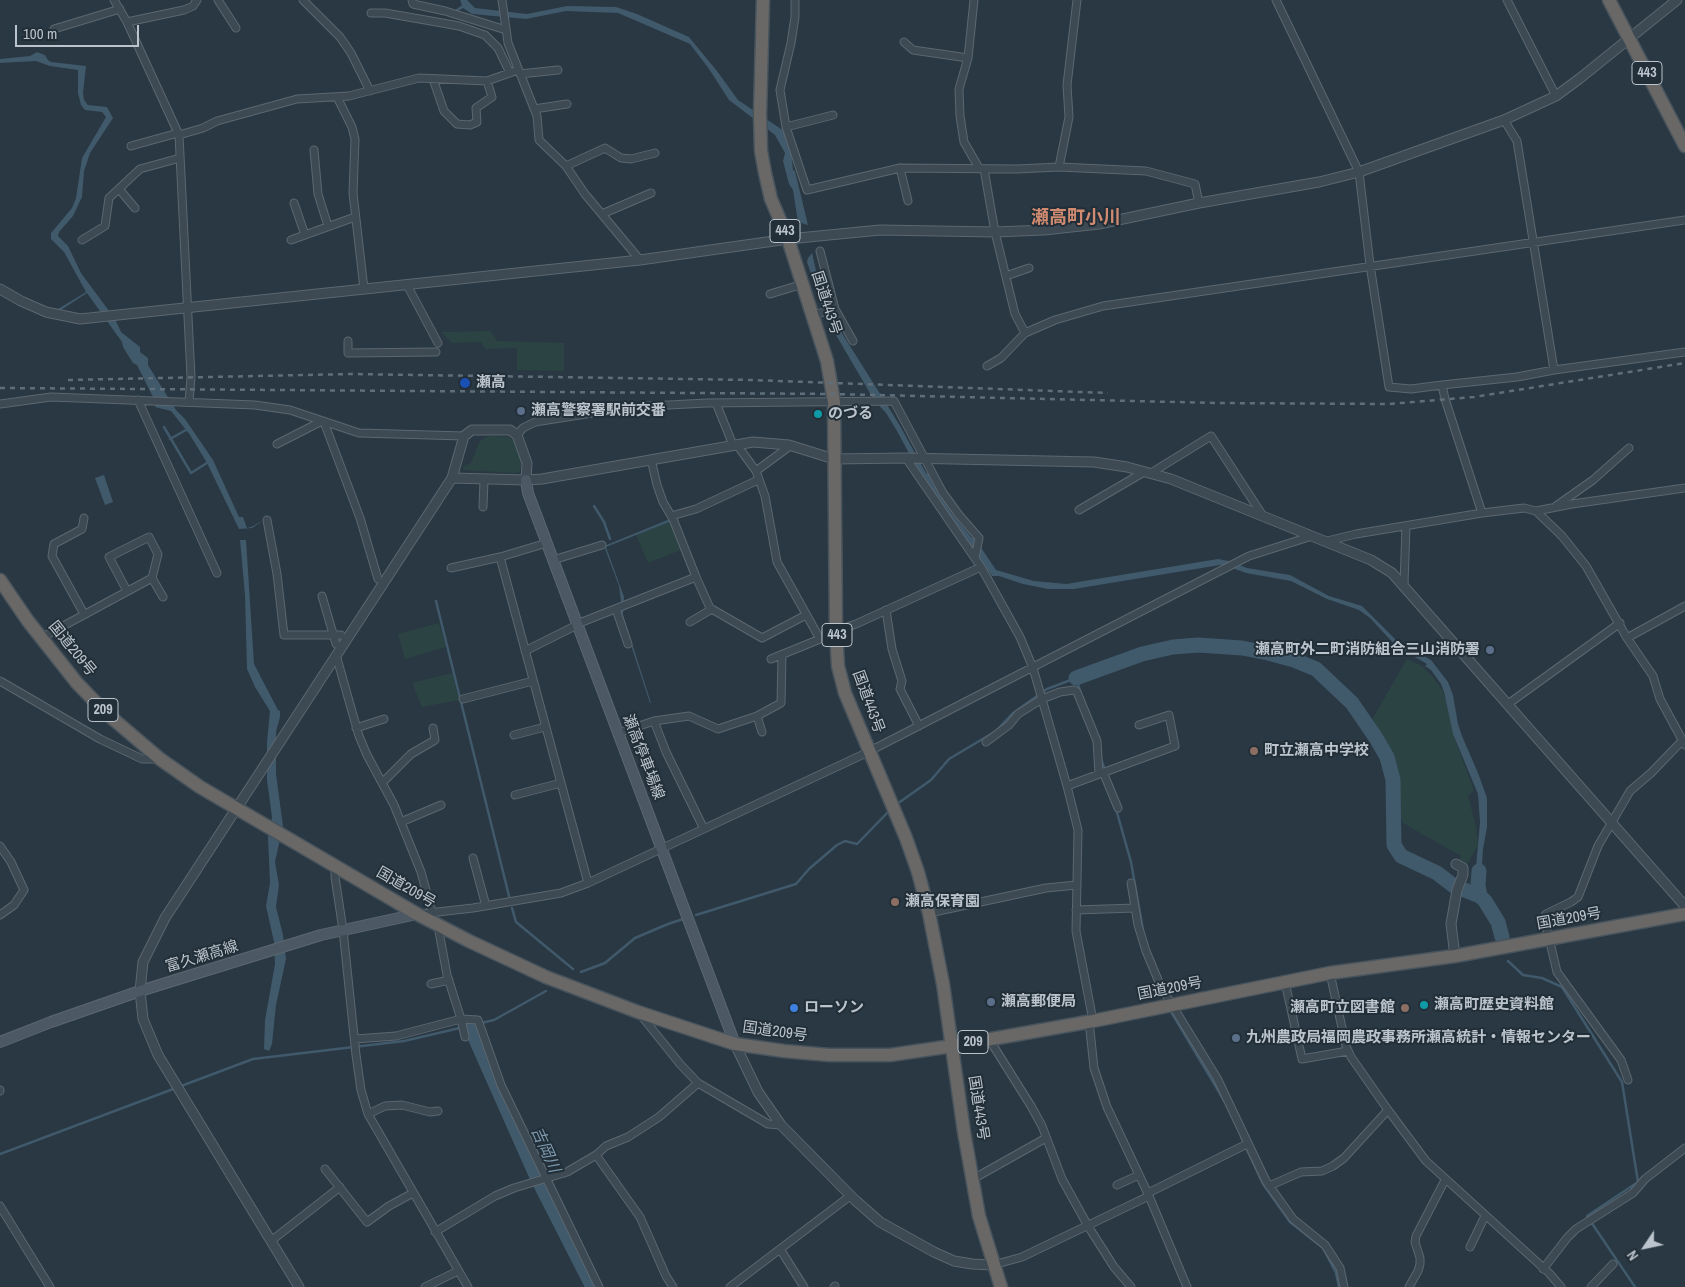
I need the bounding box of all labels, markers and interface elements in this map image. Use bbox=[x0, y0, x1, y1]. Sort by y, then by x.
scale bar bbox=[18, 15, 141, 47]
text: 100 m bbox=[23, 23, 57, 44]
road number: 443 bbox=[1632, 62, 1662, 84]
district label: 瀬高町小川 bbox=[1031, 207, 1121, 229]
road number: 443 bbox=[770, 220, 800, 242]
street label: 国道443号 bbox=[807, 269, 845, 337]
place label: 瀬高 bbox=[476, 374, 506, 392]
marker: 瀬高 bbox=[458, 376, 472, 390]
place label: 瀬高警察署駅前交番 bbox=[531, 402, 666, 420]
marker: 瀬高警察署駅前交番 bbox=[515, 405, 527, 417]
place label: のづる bbox=[828, 405, 873, 423]
marker: のづる bbox=[812, 408, 824, 420]
street label: 国道209号 bbox=[44, 618, 100, 680]
road number: 443 bbox=[822, 624, 852, 646]
place label: 瀬高町外二町消防組合三山消防署 bbox=[1255, 641, 1480, 659]
marker: 瀬高町外二町消防組合三山消防署 bbox=[1484, 644, 1496, 656]
street label: 国道443号 bbox=[848, 668, 888, 736]
road number: 209 bbox=[88, 698, 118, 722]
street label: 瀬高停車場線 bbox=[618, 712, 668, 802]
place label: 町立瀬高中学校 bbox=[1264, 742, 1369, 760]
marker: 町立瀬高中学校 bbox=[1248, 745, 1260, 757]
street label: 国道209号 bbox=[373, 864, 439, 912]
place label: 瀬高保育園 bbox=[905, 893, 980, 911]
marker: 瀬高保育園 bbox=[889, 896, 901, 908]
street label: 国道209号 bbox=[1535, 904, 1603, 934]
street label: 富久瀬高線 bbox=[164, 937, 240, 977]
street label: 国道209号 bbox=[1136, 974, 1204, 1004]
place label: 瀬高郵便局 bbox=[1001, 993, 1076, 1011]
marker: 瀬高郵便局 bbox=[985, 996, 997, 1008]
place label: 瀬高町歴史資料館 bbox=[1434, 996, 1554, 1014]
place label: ローソン bbox=[804, 999, 864, 1017]
place label: 瀬高町立図書館 bbox=[1290, 999, 1395, 1017]
marker: 瀬高町歴史資料館 bbox=[1418, 999, 1430, 1011]
marker: ローソン bbox=[788, 1002, 800, 1014]
marker: 瀬高町立図書館 bbox=[1399, 1002, 1411, 1014]
street label: 国道209号 bbox=[741, 1019, 809, 1045]
place label: 九州農政局福岡農政事務所瀬高統計・情報センター bbox=[1246, 1029, 1591, 1047]
road number: 209 bbox=[958, 1030, 988, 1054]
marker: 九州農政局福岡農政事務所瀬高統計・情報センター bbox=[1230, 1032, 1242, 1044]
street label: 国道443号 bbox=[964, 1074, 992, 1142]
water label: 吉岡川 bbox=[526, 1124, 564, 1176]
north arrow bbox=[1620, 1222, 1670, 1272]
text: N bbox=[1623, 1247, 1642, 1264]

